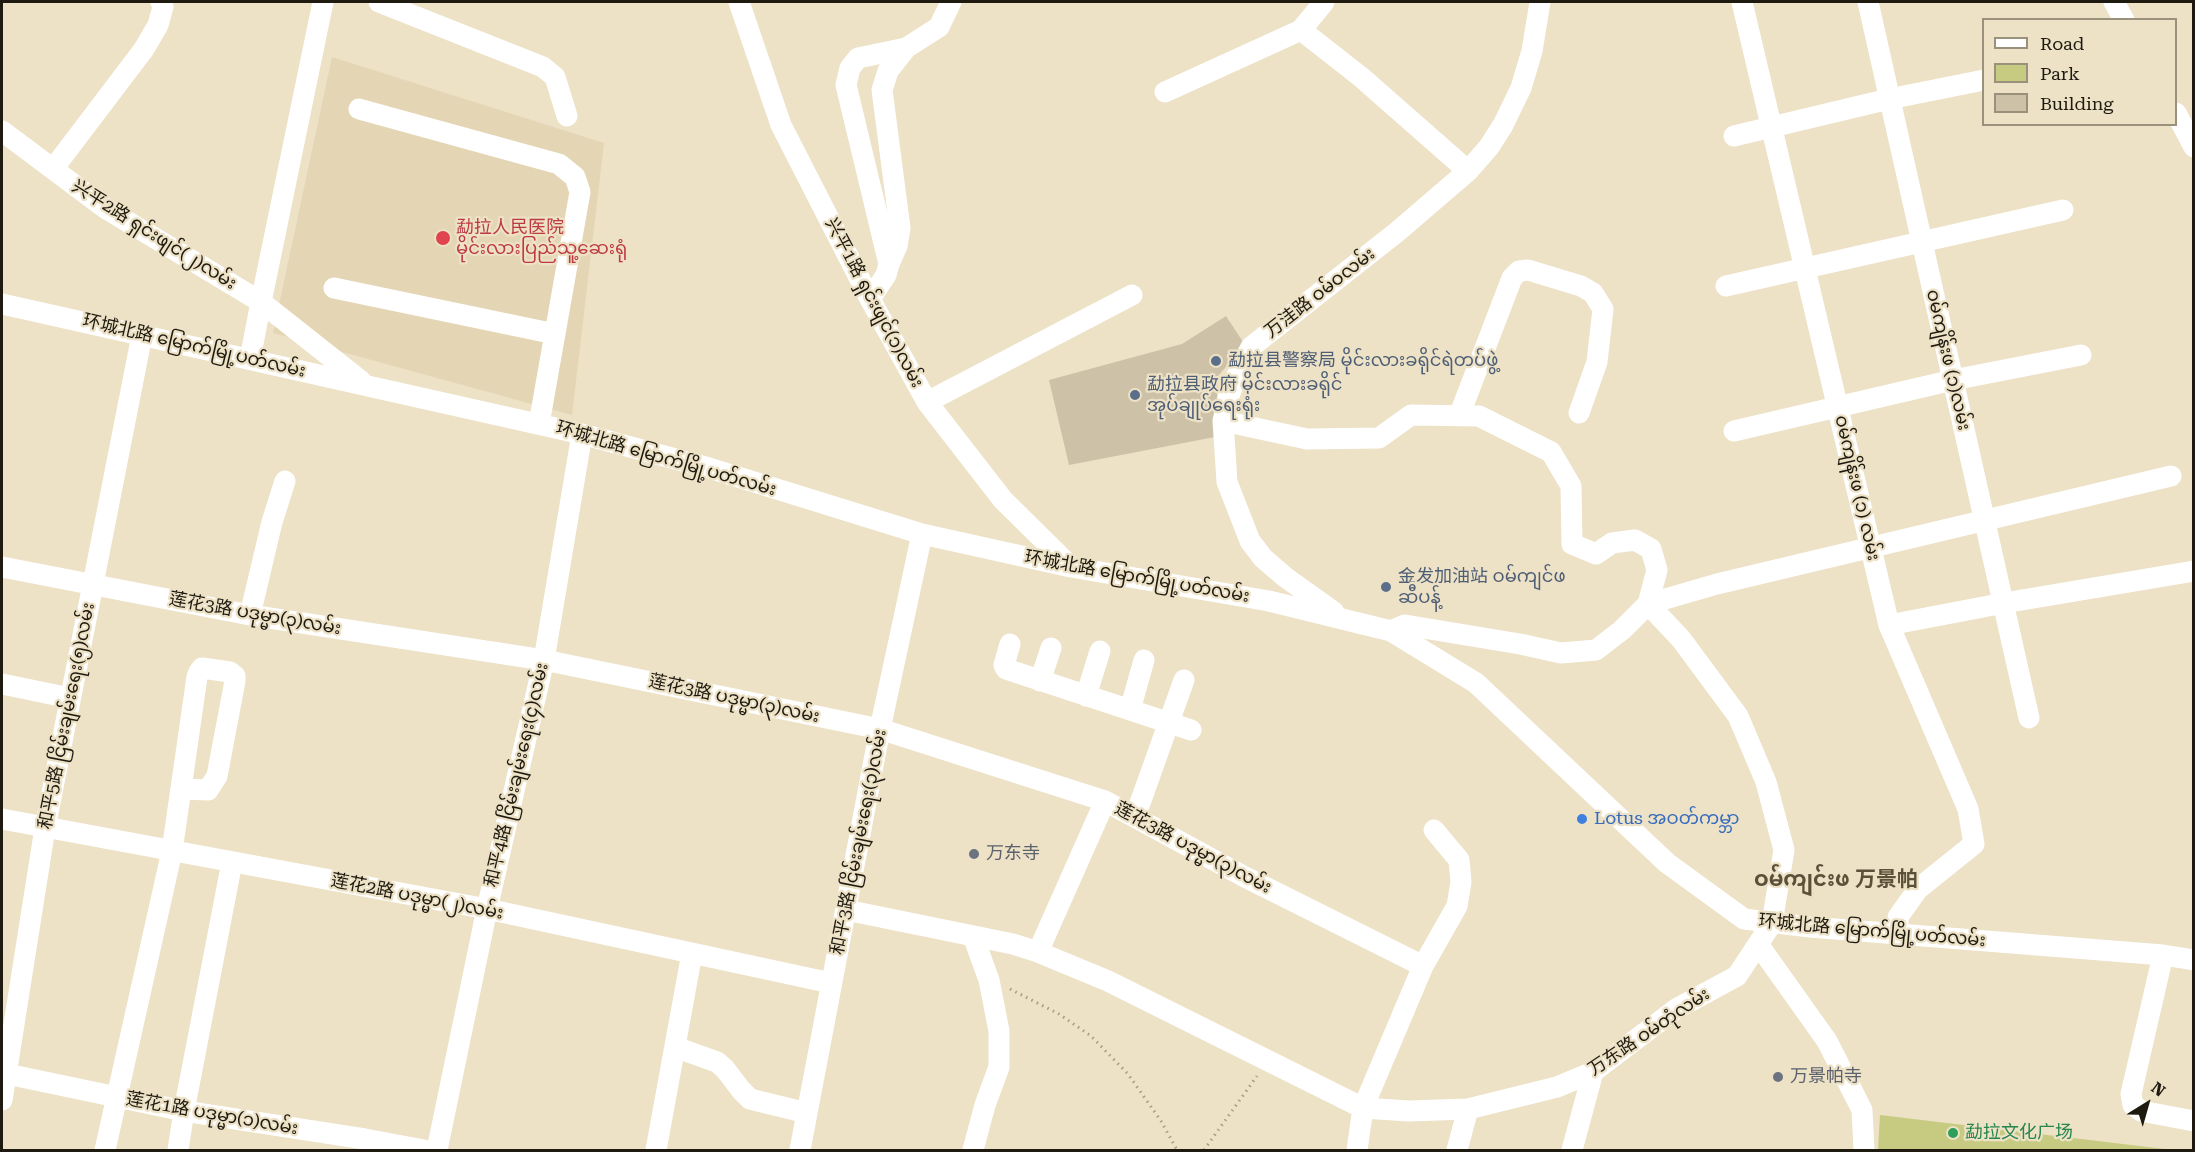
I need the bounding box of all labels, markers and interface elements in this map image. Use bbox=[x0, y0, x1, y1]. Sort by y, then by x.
legend bbox=[1982, 18, 2177, 126]
text: Road bbox=[2040, 33, 2084, 54]
text: Park bbox=[2040, 63, 2080, 84]
text: Building bbox=[2040, 93, 2114, 114]
street label: 兴平2路 ရှင်းဖျင်(၂)လမ်း bbox=[68, 176, 240, 294]
street label: 兴平1路 ရှင်းဖျင်(၁)လမ်း bbox=[820, 215, 928, 391]
place label: 勐拉人民医院 မိုင်းလားပြည်သူ့ဆေးရုံ bbox=[456, 217, 627, 260]
marker: 勐拉人民医院 မိုင်းလားပြည်သူ့ဆေးရုံ bbox=[434, 229, 452, 247]
street label: 万洼路 ဝမ်ဝလမ်း bbox=[1261, 243, 1379, 343]
street label: ဝမ်ကျိန်းဖ (၁)လမ်း bbox=[1921, 287, 1975, 433]
street label: 环城北路 မြောက်မြို့ပတ်လမ်း bbox=[80, 310, 308, 382]
place label: 勐拉县警察局 မိုင်းလားခရိုင်ရဲတပ်ဖွဲ့ bbox=[1228, 350, 1498, 372]
marker: 勐拉县警察局 မိုင်းလားခရိုင်ရဲတပ်ဖွဲ့ bbox=[1209, 354, 1223, 368]
place label: 勐拉县政府 မိုင်းလားခရိုင် အုပ်ချုပ်ရေးရုံး bbox=[1147, 374, 1342, 416]
marker: 勐拉县政府 မိုင်းလားခရိုင် အုပ်ချုပ်ရေးရုံး bbox=[1128, 388, 1142, 402]
street label: ဝမ်ကျိန်းဖ (၁) လမ်း bbox=[1830, 413, 1884, 563]
street label: 环城北路 မြောက်မြို့ပတ်လမ်း bbox=[553, 417, 779, 501]
street label: 环城北路 မြောက်မြို့ပတ်လမ်း bbox=[1023, 547, 1251, 607]
place label: 金发加油站 ဝမ်ကျင်ဖ ဆီပန့် bbox=[1398, 566, 1566, 608]
marker: 金发加油站 ဝမ်ကျင်ဖ ဆီပန့် bbox=[1379, 580, 1393, 594]
street label: 莲花3路 ပဒုမ္မာ(၃)လမ်း bbox=[167, 588, 343, 640]
street label: 和平5路 ငြိမ်းချမ်းရေး(၅)လမ်း bbox=[34, 601, 100, 831]
street label: 和平4路 ငြိမ်းချမ်းရေး(၄)လမ်း bbox=[481, 661, 553, 889]
street label: 莲花3路 ပဒုမ္မာ(၃)လမ်း bbox=[647, 670, 821, 728]
street label: 和平3路 ငြိမ်းချမ်းရေး(၃)လမ်း bbox=[827, 727, 891, 957]
street label: 莲花3路 ပဒုမ္မာ(၃)လမ်း bbox=[1111, 798, 1275, 898]
place label: Lotus အဝတ်ကမ္ဘာ bbox=[1594, 808, 1740, 830]
marker: Lotus အဝတ်ကမ္ဘာ bbox=[1575, 812, 1589, 826]
place label: 万东寺 bbox=[986, 843, 1040, 865]
marker: 万东寺 bbox=[967, 847, 981, 861]
district label: ဝမ်ကျင်းဖ 万景帕 bbox=[1754, 867, 1918, 893]
street label: 莲花2路 ပဒုမ္မာ(၂)လမ်း bbox=[329, 870, 505, 924]
street label: 环城北路 မြောက်မြို့ပတ်လမ်း bbox=[1757, 910, 1987, 952]
street label: 万东路 ဝမ်တုံလမ်း bbox=[1584, 983, 1714, 1081]
place label: 万景帕寺 bbox=[1790, 1066, 1862, 1088]
marker: 万景帕寺 bbox=[1771, 1070, 1785, 1084]
north arrow bbox=[2117, 1074, 2177, 1134]
text: N bbox=[2147, 1078, 2169, 1101]
street label: 莲花1路 ပဒုမ္မာ(၁)လမ်း bbox=[124, 1088, 300, 1140]
place label: 勐拉文化广场 bbox=[1965, 1122, 2073, 1144]
marker: 勐拉文化广场 bbox=[1946, 1126, 1960, 1140]

